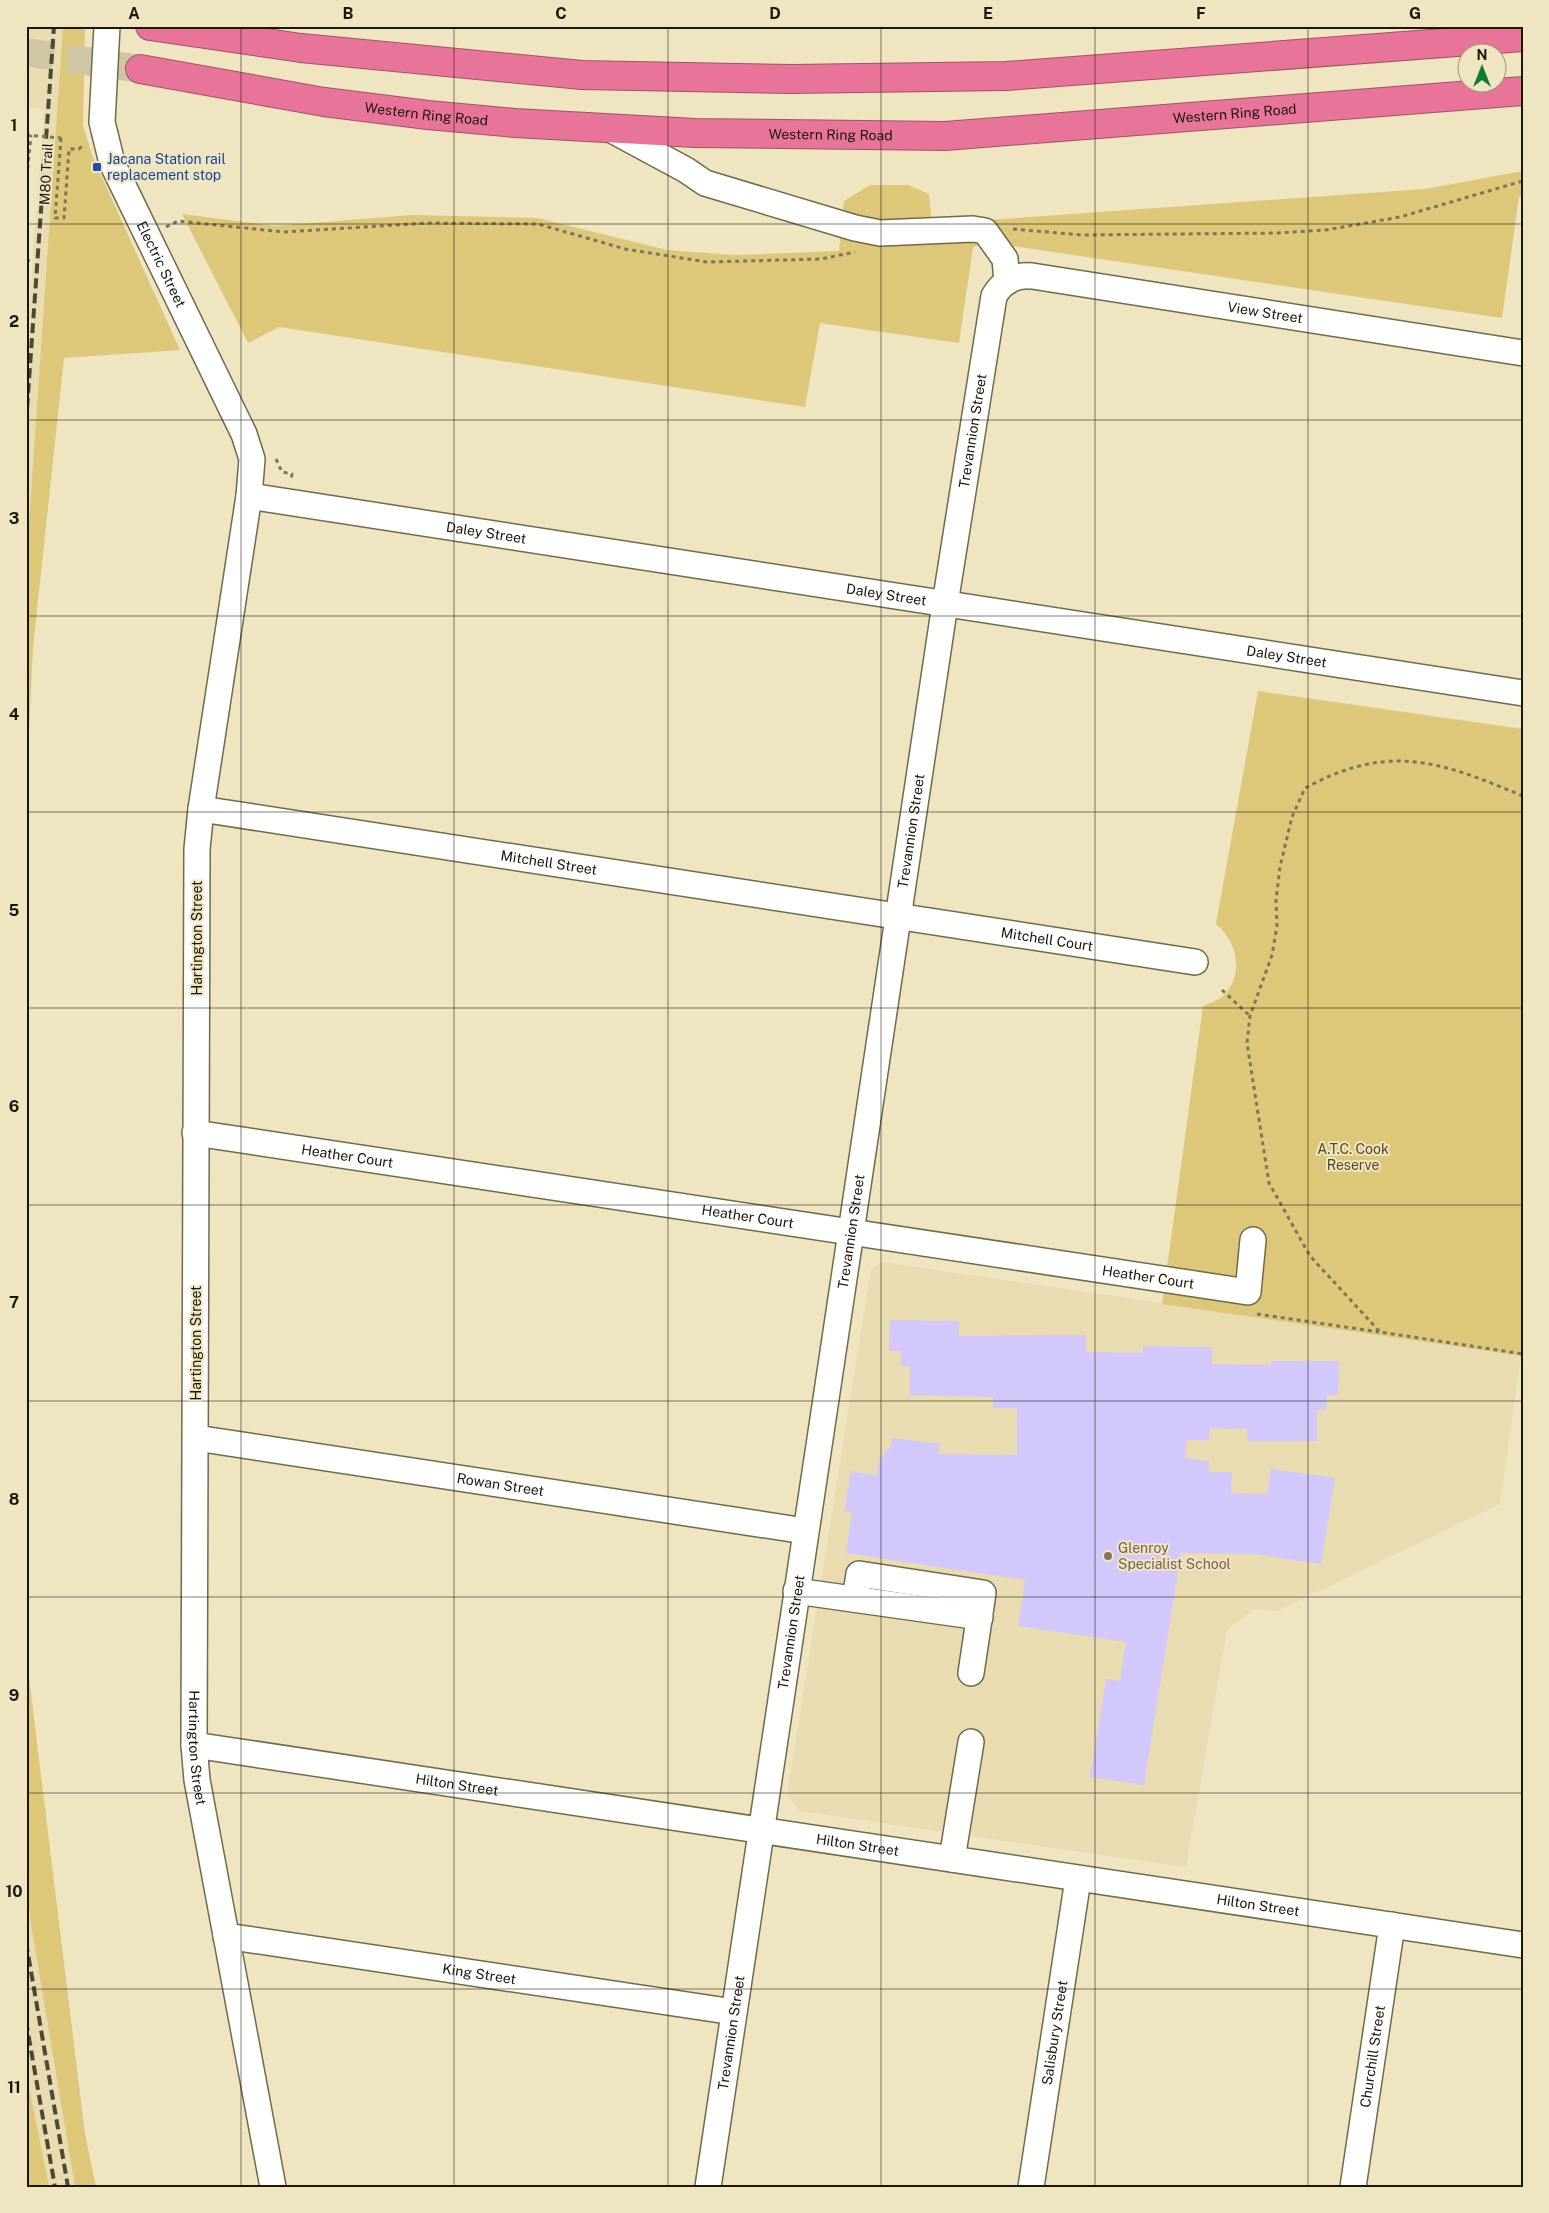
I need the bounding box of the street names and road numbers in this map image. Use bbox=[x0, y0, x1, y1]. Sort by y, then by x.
street label: Western Ring Road bbox=[364, 99, 489, 128]
street label: Western Ring Road bbox=[1172, 101, 1297, 126]
street label: Western Ring Road bbox=[768, 126, 893, 143]
street label: M80 Trail bbox=[36, 143, 56, 205]
street label: Electric Street bbox=[134, 219, 189, 310]
street label: View Street bbox=[1226, 299, 1304, 326]
street label: Trevannion Street bbox=[956, 372, 990, 489]
street label: Daley Street bbox=[445, 519, 527, 547]
street label: Daley Street bbox=[845, 580, 928, 609]
street label: Daley Street bbox=[1245, 642, 1328, 671]
street label: Trevannion Street bbox=[895, 773, 927, 889]
street label: Mitchell Street bbox=[500, 847, 598, 878]
street label: Hartington Street bbox=[189, 880, 205, 996]
street label: Mitchell Court bbox=[1000, 924, 1094, 954]
street label: Heather Court bbox=[300, 1141, 394, 1171]
street label: Trevannion Street bbox=[835, 1173, 868, 1290]
street label: Heather Court bbox=[701, 1202, 795, 1231]
street label: Heather Court bbox=[1101, 1262, 1195, 1292]
street label: Hartington Street bbox=[188, 1285, 204, 1401]
street label: Rowan Street bbox=[456, 1470, 545, 1499]
street label: Trevannion Street bbox=[775, 1574, 808, 1691]
street label: Hartington Street bbox=[186, 1690, 210, 1807]
street label: Hilton Street bbox=[415, 1770, 500, 1799]
street label: Hilton Street bbox=[815, 1831, 900, 1859]
street label: Hilton Street bbox=[1215, 1891, 1301, 1919]
street label: King Street bbox=[441, 1960, 517, 1987]
street label: Trevannion Street bbox=[715, 1974, 748, 2091]
street label: Salisbury Street bbox=[1039, 1979, 1070, 2086]
street label: Churchill Street bbox=[1357, 2004, 1388, 2109]

